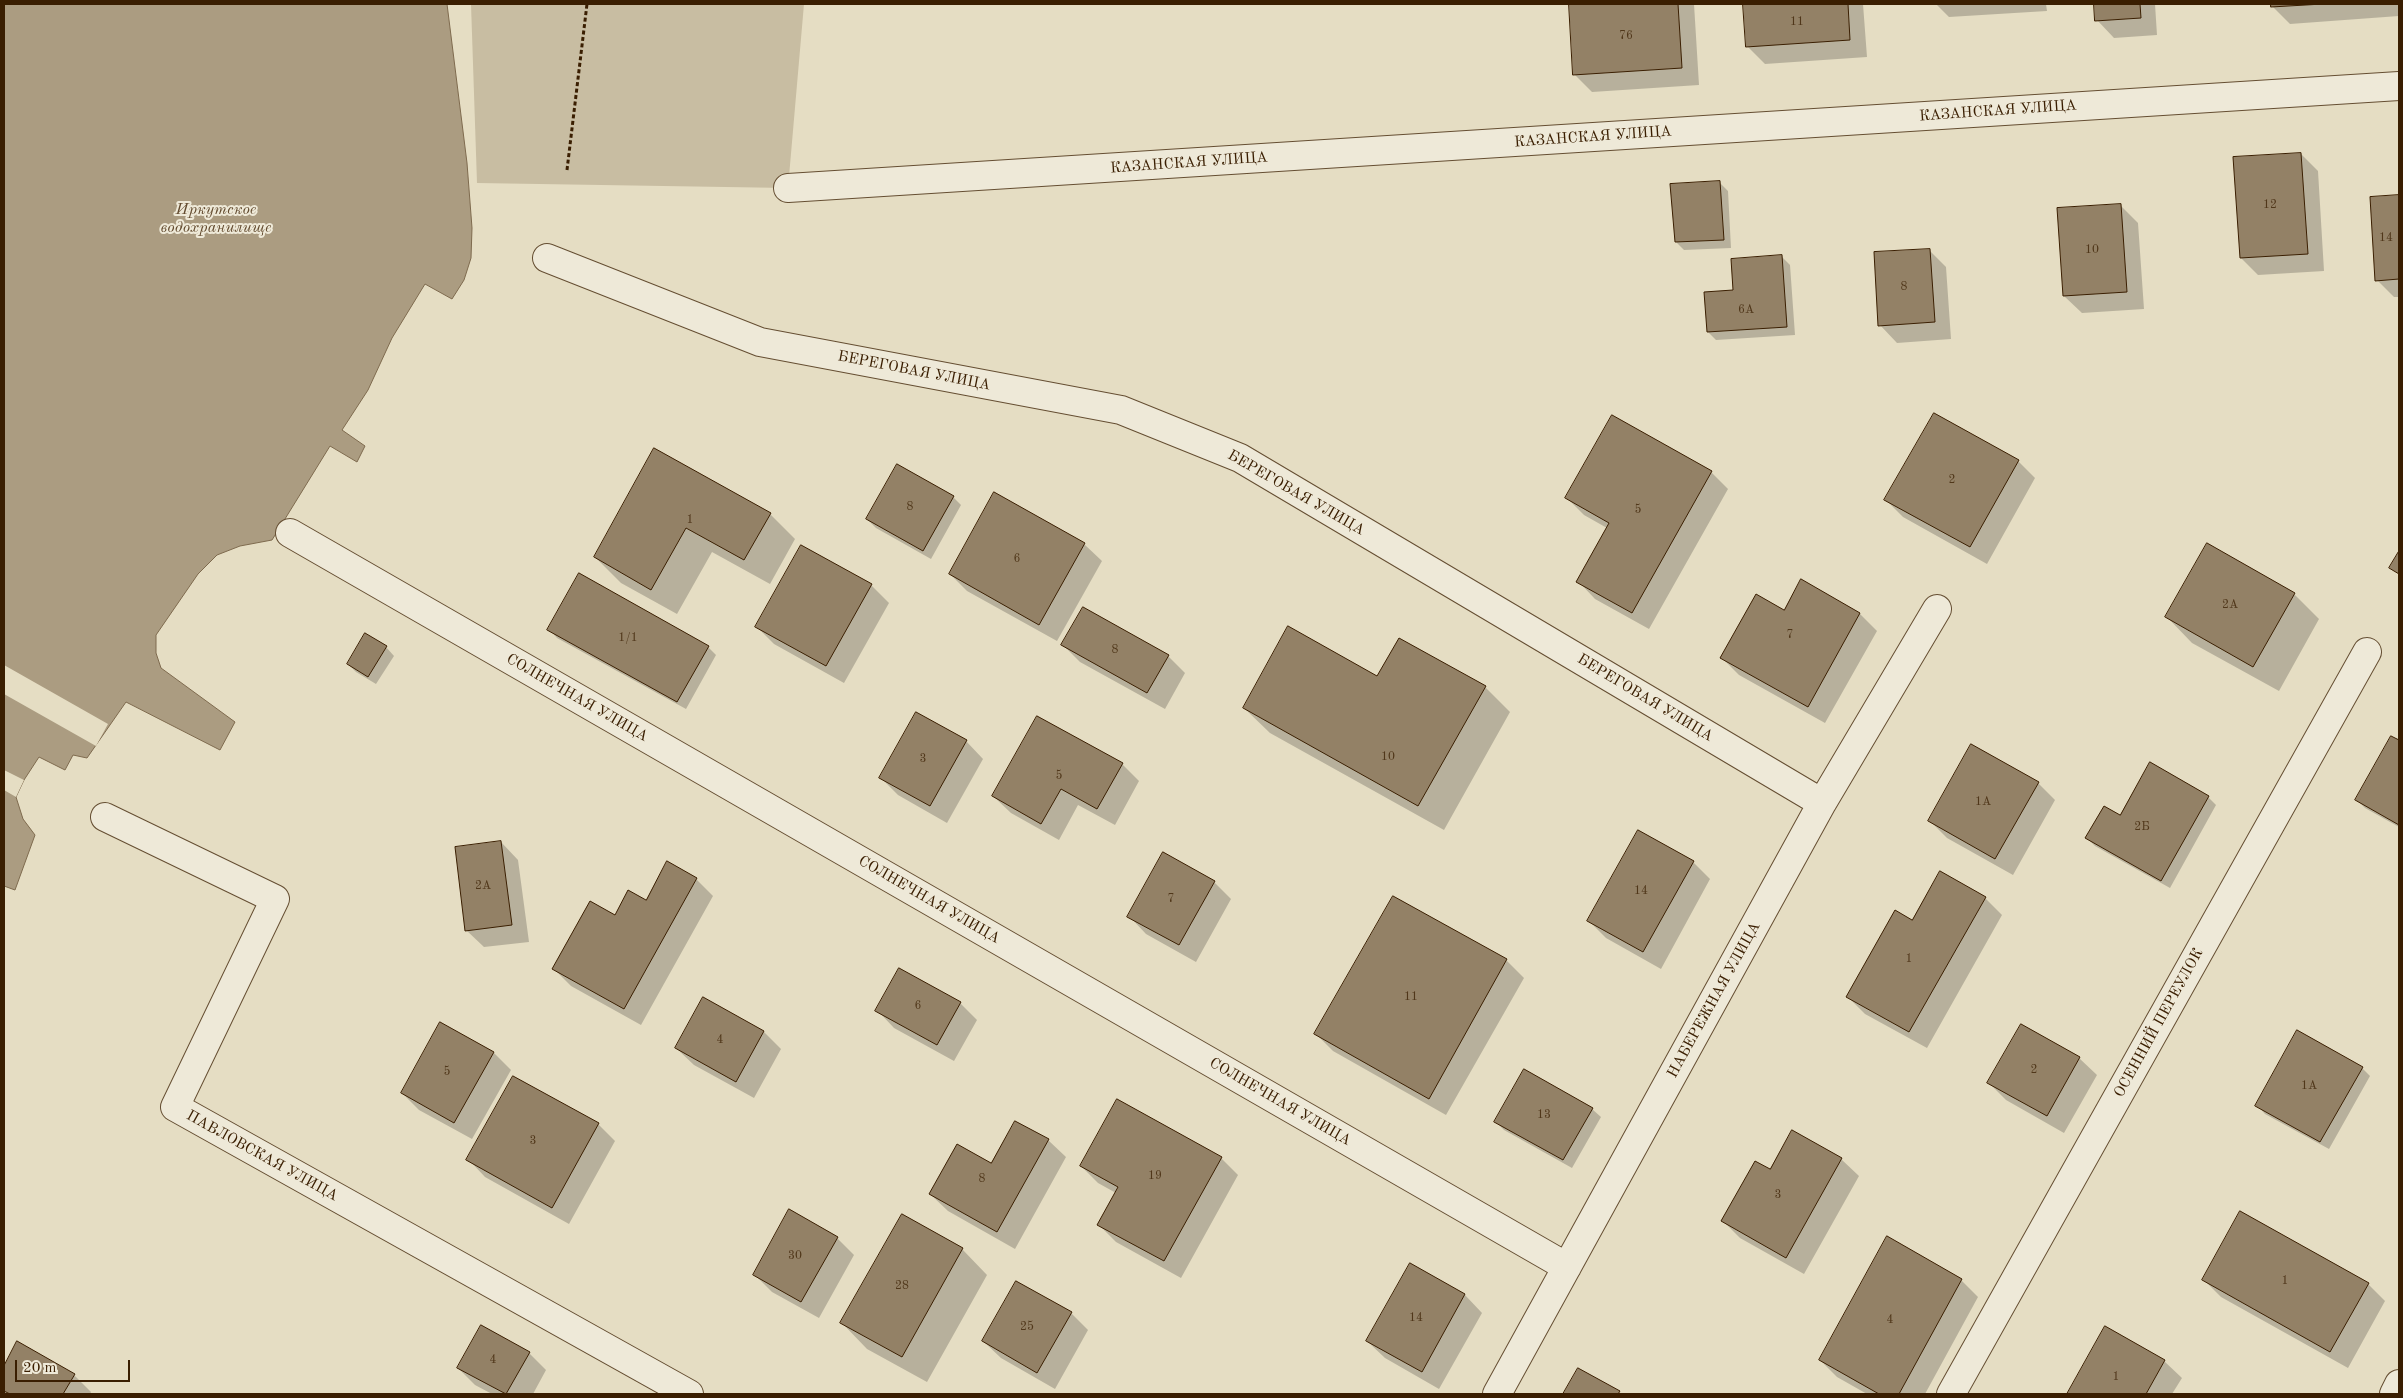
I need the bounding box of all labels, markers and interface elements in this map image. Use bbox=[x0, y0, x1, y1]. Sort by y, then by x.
house number: 11 bbox=[1790, 15, 1804, 29]
house number: 76 bbox=[1619, 29, 1633, 43]
street label: КАЗАНСКАЯ УЛИЦА bbox=[1919, 97, 2077, 125]
street label: КАЗАНСКАЯ УЛИЦА bbox=[1514, 123, 1672, 151]
street label: КАЗАНСКАЯ УЛИЦА bbox=[1110, 149, 1268, 177]
house number: 12 bbox=[2263, 198, 2277, 212]
water label: Иркутское водохранилище bbox=[161, 200, 271, 238]
house number: 14 bbox=[2379, 231, 2393, 245]
house number: 10 bbox=[2085, 243, 2099, 257]
house number: 8 bbox=[1901, 280, 1907, 294]
house number: 6А bbox=[1738, 303, 1754, 317]
street label: БЕРЕГОВАЯ УЛИЦА bbox=[836, 347, 992, 395]
street label: БЕРЕГОВАЯ УЛИЦА bbox=[1224, 446, 1368, 540]
house number: 2 bbox=[1949, 473, 1955, 487]
house number: 8 bbox=[907, 500, 913, 514]
house number: 5 bbox=[1635, 503, 1641, 517]
house number: 1 bbox=[687, 513, 693, 527]
house number: 6 bbox=[1014, 552, 1020, 566]
house number: 2А bbox=[2222, 598, 2238, 612]
house number: 7 bbox=[1787, 628, 1793, 642]
house number: 1/1 bbox=[618, 631, 638, 645]
house number: 8 bbox=[1112, 643, 1118, 657]
street label: СОЛНЕЧНАЯ УЛИЦА bbox=[503, 650, 651, 746]
street label: БЕРЕГОВАЯ УЛИЦА bbox=[1574, 650, 1716, 746]
house number: 10 bbox=[1381, 750, 1395, 764]
house number: 3 bbox=[920, 752, 926, 766]
house number: 5 bbox=[1056, 769, 1062, 783]
house number: 1А bbox=[1975, 795, 1991, 809]
house number: 2Б bbox=[2134, 820, 2150, 834]
street label: СОЛНЕЧНАЯ УЛИЦА bbox=[855, 852, 1003, 948]
house number: 2А bbox=[475, 879, 491, 893]
house number: 14 bbox=[1634, 884, 1648, 898]
house number: 7 bbox=[1168, 892, 1174, 906]
street label: НАБЕРЕЖНАЯ УЛИЦА bbox=[1664, 919, 1764, 1081]
street label: ОСЕННИЙ ПЕРЕУЛОК bbox=[2110, 945, 2208, 1101]
house number: 1 bbox=[1906, 952, 1912, 966]
house number: 11 bbox=[1404, 990, 1418, 1004]
house number: 6 bbox=[915, 999, 921, 1013]
house number: 4 bbox=[717, 1033, 723, 1047]
street label: СОЛНЕЧНАЯ УЛИЦА bbox=[1206, 1054, 1354, 1150]
house number: 2 bbox=[2031, 1063, 2037, 1077]
house number: 5 bbox=[444, 1065, 450, 1079]
house number: 1А bbox=[2301, 1079, 2317, 1093]
street label: ПАВЛОВСКАЯ УЛИЦА bbox=[183, 1107, 341, 1205]
house number: 13 bbox=[1537, 1108, 1551, 1122]
house number: 3 bbox=[530, 1134, 536, 1148]
house number: 19 bbox=[1148, 1169, 1162, 1183]
house number: 8 bbox=[979, 1172, 985, 1186]
house number: 3 bbox=[1775, 1188, 1781, 1202]
house number: 30 bbox=[788, 1249, 802, 1263]
house number: 1 bbox=[2282, 1274, 2288, 1288]
house number: 28 bbox=[895, 1279, 909, 1293]
house number: 14 bbox=[1409, 1311, 1423, 1325]
house number: 4 bbox=[1887, 1313, 1893, 1327]
house number: 25 bbox=[1020, 1320, 1034, 1334]
scale bar bbox=[18, 1350, 132, 1382]
house number: 4 bbox=[490, 1353, 496, 1367]
text: 20 m bbox=[23, 1361, 57, 1376]
house number: 1 bbox=[2113, 1370, 2119, 1384]

